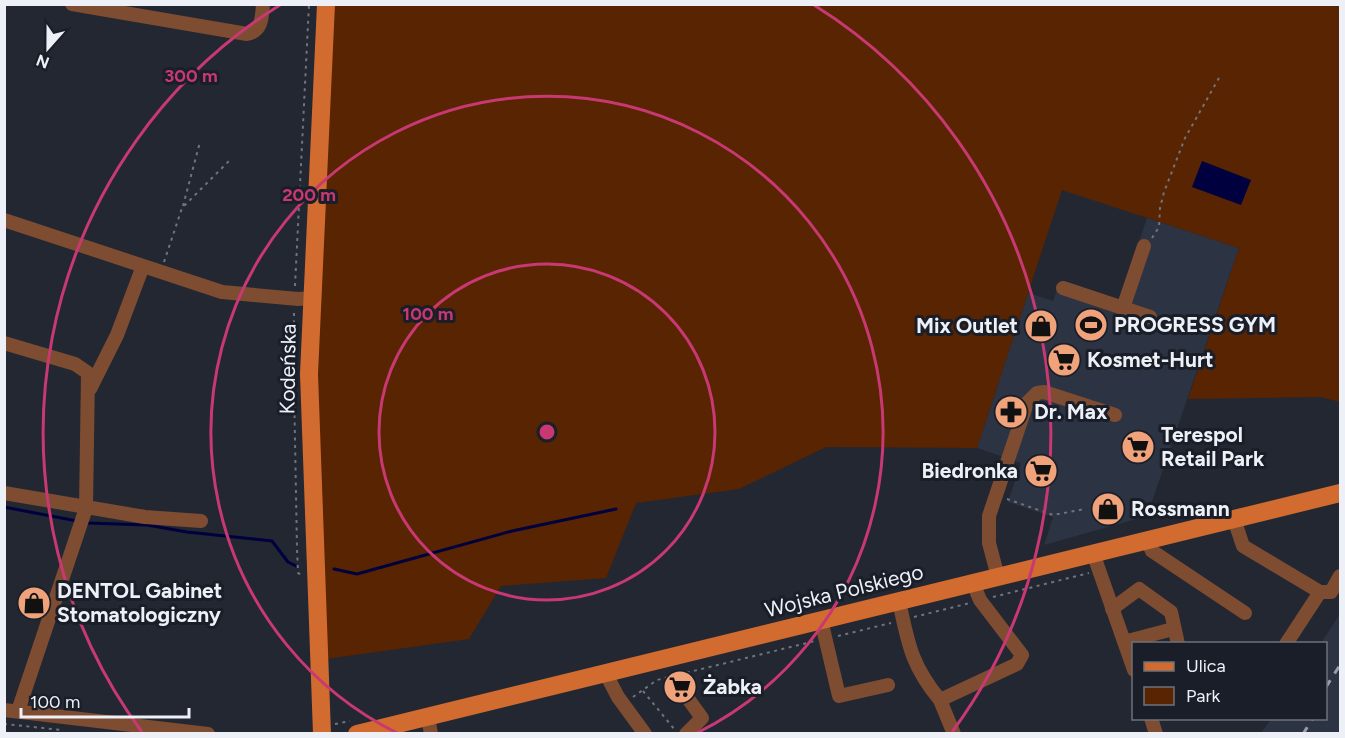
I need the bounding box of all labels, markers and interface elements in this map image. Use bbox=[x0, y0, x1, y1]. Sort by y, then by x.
north arrow bbox=[18, 18, 78, 78]
text: N bbox=[34, 50, 52, 73]
text: 300 m bbox=[164, 65, 218, 87]
text: 200 m bbox=[282, 184, 336, 206]
text: 100 m bbox=[403, 303, 453, 325]
sports icon: PROGRESS GYM bbox=[1073, 307, 1109, 343]
shop icon: Mix Outlet bbox=[1023, 308, 1059, 344]
place label: PROGRESS GYM bbox=[1114, 312, 1276, 337]
place label: Mix Outlet bbox=[916, 313, 1018, 338]
street label: Kodeńska bbox=[274, 323, 301, 415]
supermarket icon: Kosmet-Hurt bbox=[1046, 342, 1082, 378]
place label: Kosmet-Hurt bbox=[1087, 347, 1213, 372]
pharmacy icon: Dr. Max bbox=[993, 394, 1029, 430]
place label: Dr. Max bbox=[1034, 399, 1108, 424]
centre of rings bbox=[537, 422, 557, 442]
place label: Terespol Retail Park bbox=[1161, 422, 1265, 471]
supermarket icon: Terespol Retail Park bbox=[1120, 429, 1156, 465]
supermarket icon: Biedronka bbox=[1023, 453, 1059, 489]
place label: Biedronka bbox=[921, 458, 1018, 483]
shop icon: Rossmann bbox=[1090, 491, 1126, 527]
place label: Rossmann bbox=[1131, 496, 1230, 521]
street label: Wojska Polskiego bbox=[762, 559, 926, 622]
place label: DENTOL Gabinet Stomatologiczny bbox=[57, 578, 222, 627]
shop icon: DENTOL Gabinet Stomatologiczny bbox=[16, 585, 52, 621]
legend bbox=[1132, 642, 1327, 720]
text: Ulica bbox=[1186, 655, 1226, 677]
supermarket icon: Żabka bbox=[662, 669, 698, 705]
place label: Żabka bbox=[703, 674, 762, 699]
scale bar bbox=[21, 681, 189, 719]
text: Park bbox=[1186, 685, 1221, 707]
text: 100 m bbox=[30, 691, 80, 713]

